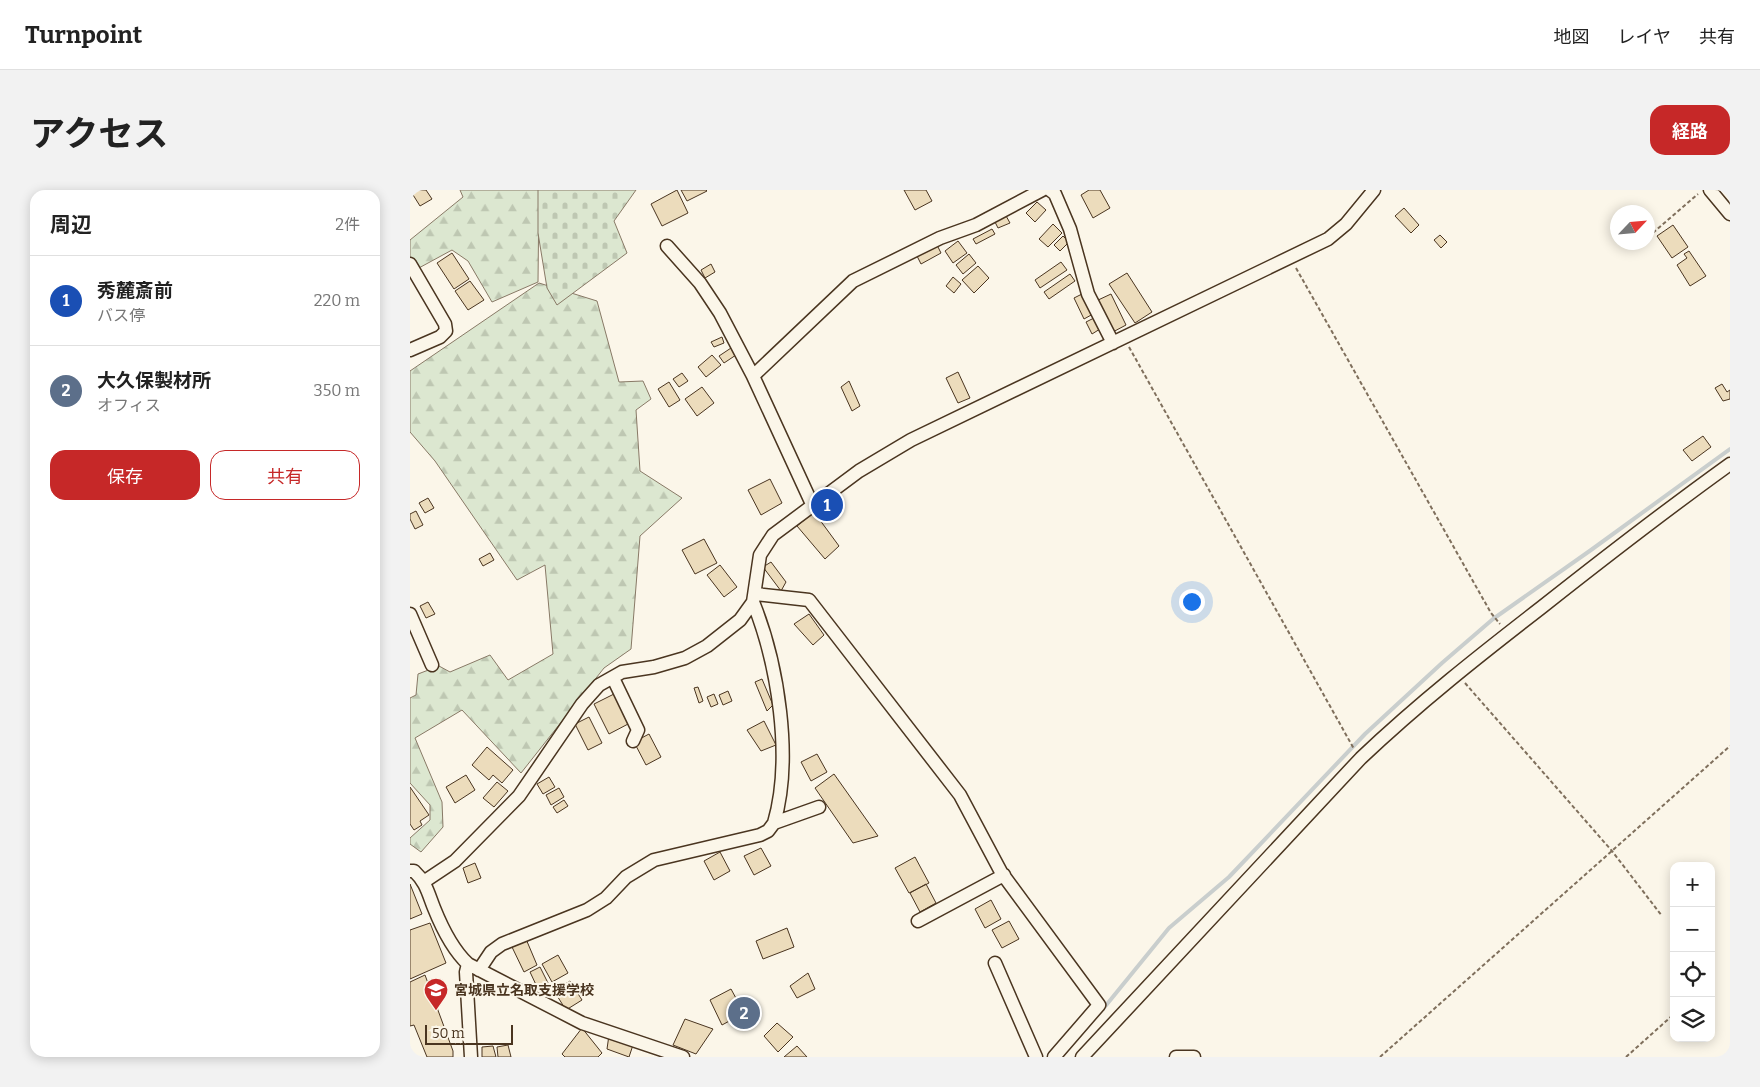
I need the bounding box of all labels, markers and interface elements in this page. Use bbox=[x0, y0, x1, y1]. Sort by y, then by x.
text: Turnpoint bbox=[25, 21, 142, 49]
text: 地図 bbox=[1554, 26, 1590, 48]
text: レイヤ bbox=[1618, 26, 1671, 48]
text: 共有 bbox=[1699, 26, 1735, 48]
button: 経路 bbox=[1650, 105, 1730, 155]
text: アクセス bbox=[30, 113, 168, 155]
north arrow bbox=[1610, 205, 1655, 250]
text: 周辺 bbox=[50, 212, 92, 238]
text: 2件 bbox=[335, 215, 360, 234]
text: 秀麓斎前 bbox=[97, 279, 173, 302]
text: 1 bbox=[63, 291, 69, 310]
text: 220 m bbox=[314, 291, 360, 310]
text: バス停 bbox=[97, 306, 145, 325]
text: 大久保製材所 bbox=[97, 369, 211, 392]
text: 2 bbox=[61, 381, 71, 400]
text: 350 m bbox=[314, 381, 360, 400]
text: オフィス bbox=[97, 396, 161, 415]
button: 保存 bbox=[50, 450, 200, 500]
button: 共有 bbox=[210, 450, 360, 500]
pin: 1 bbox=[811, 486, 843, 524]
your location bbox=[1179, 589, 1205, 615]
map controls bbox=[1670, 862, 1715, 1042]
button: + bbox=[1670, 862, 1715, 907]
button: − bbox=[1670, 907, 1715, 952]
button: locate bbox=[1670, 952, 1715, 997]
school or university icon: 宮城県立名取支援学校 bbox=[423, 977, 449, 1011]
place label: 宮城県立名取支援学校 bbox=[454, 982, 594, 999]
pin: 2 bbox=[728, 994, 760, 1032]
button: layers bbox=[1670, 997, 1715, 1042]
scale bar bbox=[425, 1022, 512, 1045]
text: 50 m bbox=[432, 1025, 465, 1042]

